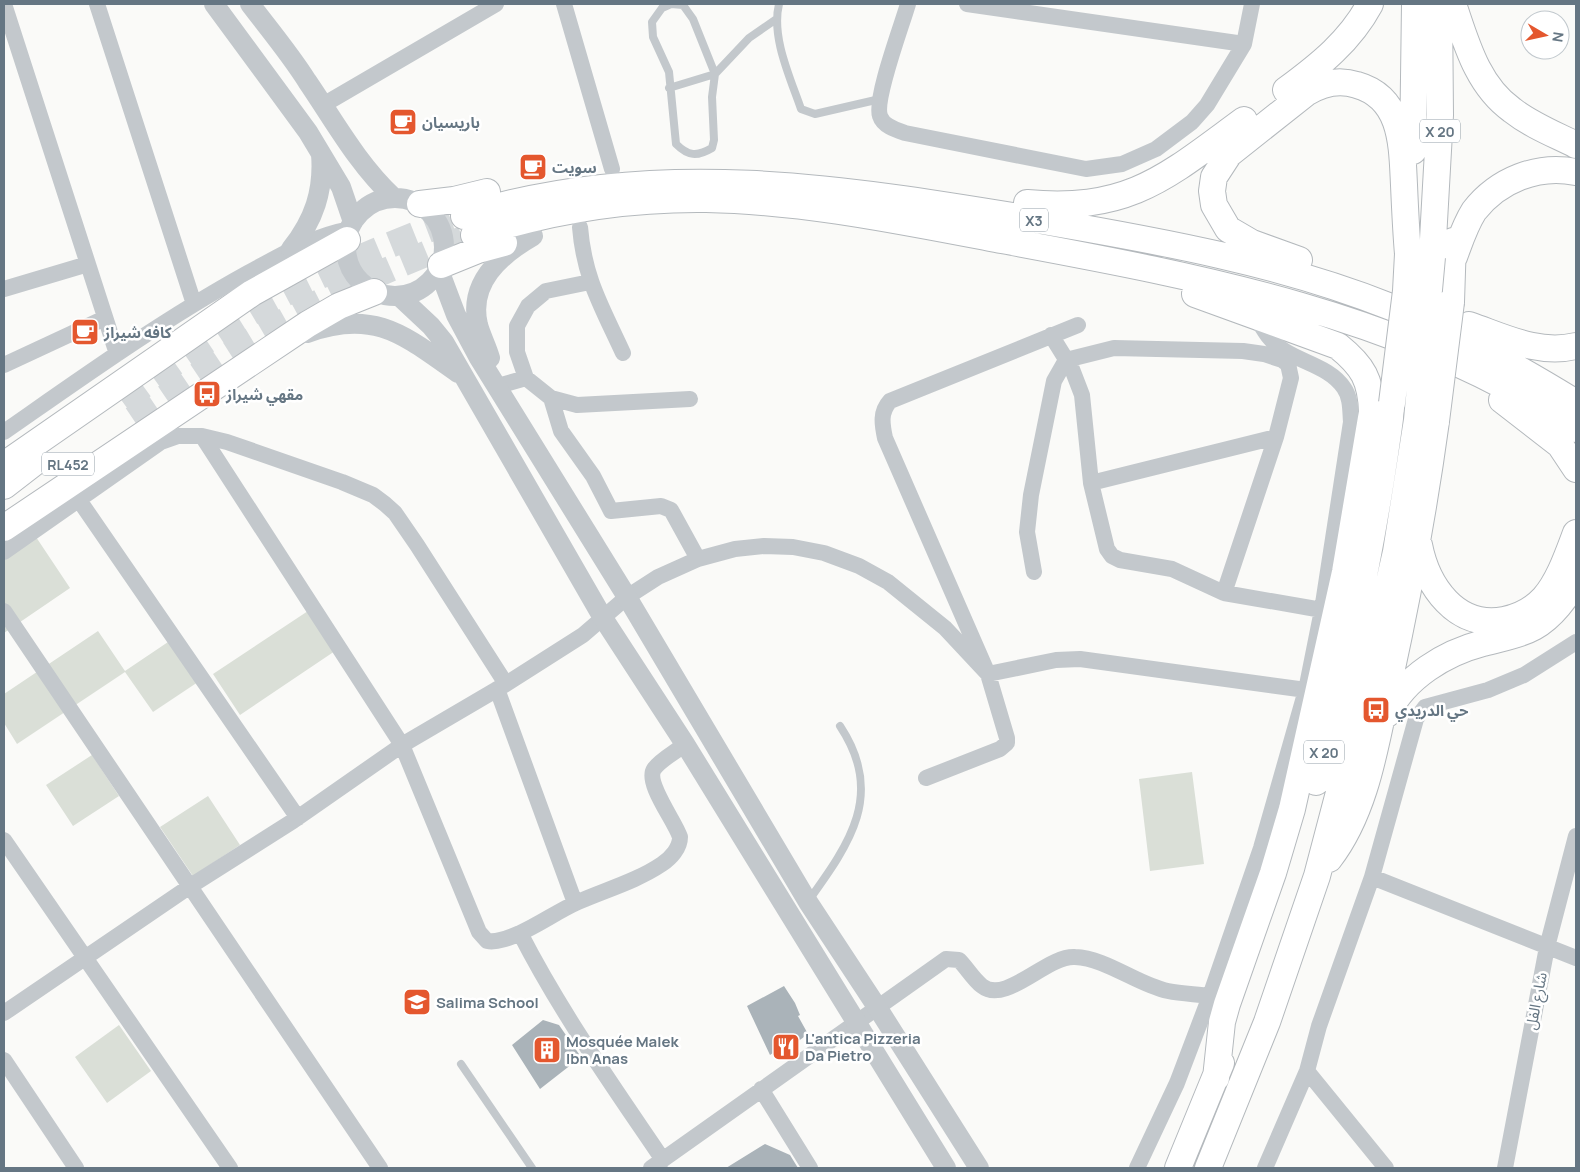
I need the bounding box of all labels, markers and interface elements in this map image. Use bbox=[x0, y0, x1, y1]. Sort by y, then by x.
north arrow bbox=[1520, 10, 1570, 60]
text: N bbox=[1548, 31, 1569, 44]
cafe icon: باريسيان bbox=[388, 107, 418, 137]
place label: باريسيان bbox=[422, 112, 480, 133]
road number: X 20 bbox=[1420, 120, 1460, 142]
cafe icon: سويت bbox=[518, 152, 548, 182]
place label: سويت bbox=[552, 157, 597, 178]
road number: X3 bbox=[1020, 208, 1048, 232]
cafe icon: کافه شيراز bbox=[70, 317, 100, 347]
place label: کافه شيراز bbox=[103, 322, 172, 343]
bus stop icon: مقهي شيراز bbox=[192, 379, 222, 409]
place label: مقهي شيراز bbox=[225, 384, 303, 406]
road number: RL452 bbox=[42, 452, 94, 476]
bus stop icon: حي الدريدي bbox=[1361, 695, 1391, 725]
place label: حي الدريدي bbox=[1395, 700, 1469, 722]
road number: X 20 bbox=[1304, 740, 1344, 764]
street label: شارع الفل bbox=[1520, 970, 1554, 1032]
school or university icon: Salima School bbox=[402, 987, 432, 1017]
place label: Salima School bbox=[436, 992, 539, 1013]
place label: L'antica Pizzeria Da Pietro bbox=[805, 1028, 921, 1066]
place label: Mosquée Malek Ibn Anas bbox=[566, 1031, 679, 1069]
restaurant icon: L'antica Pizzeria Da Pietro bbox=[771, 1032, 801, 1062]
building icon: Mosquée Malek Ibn Anas bbox=[532, 1035, 562, 1065]

